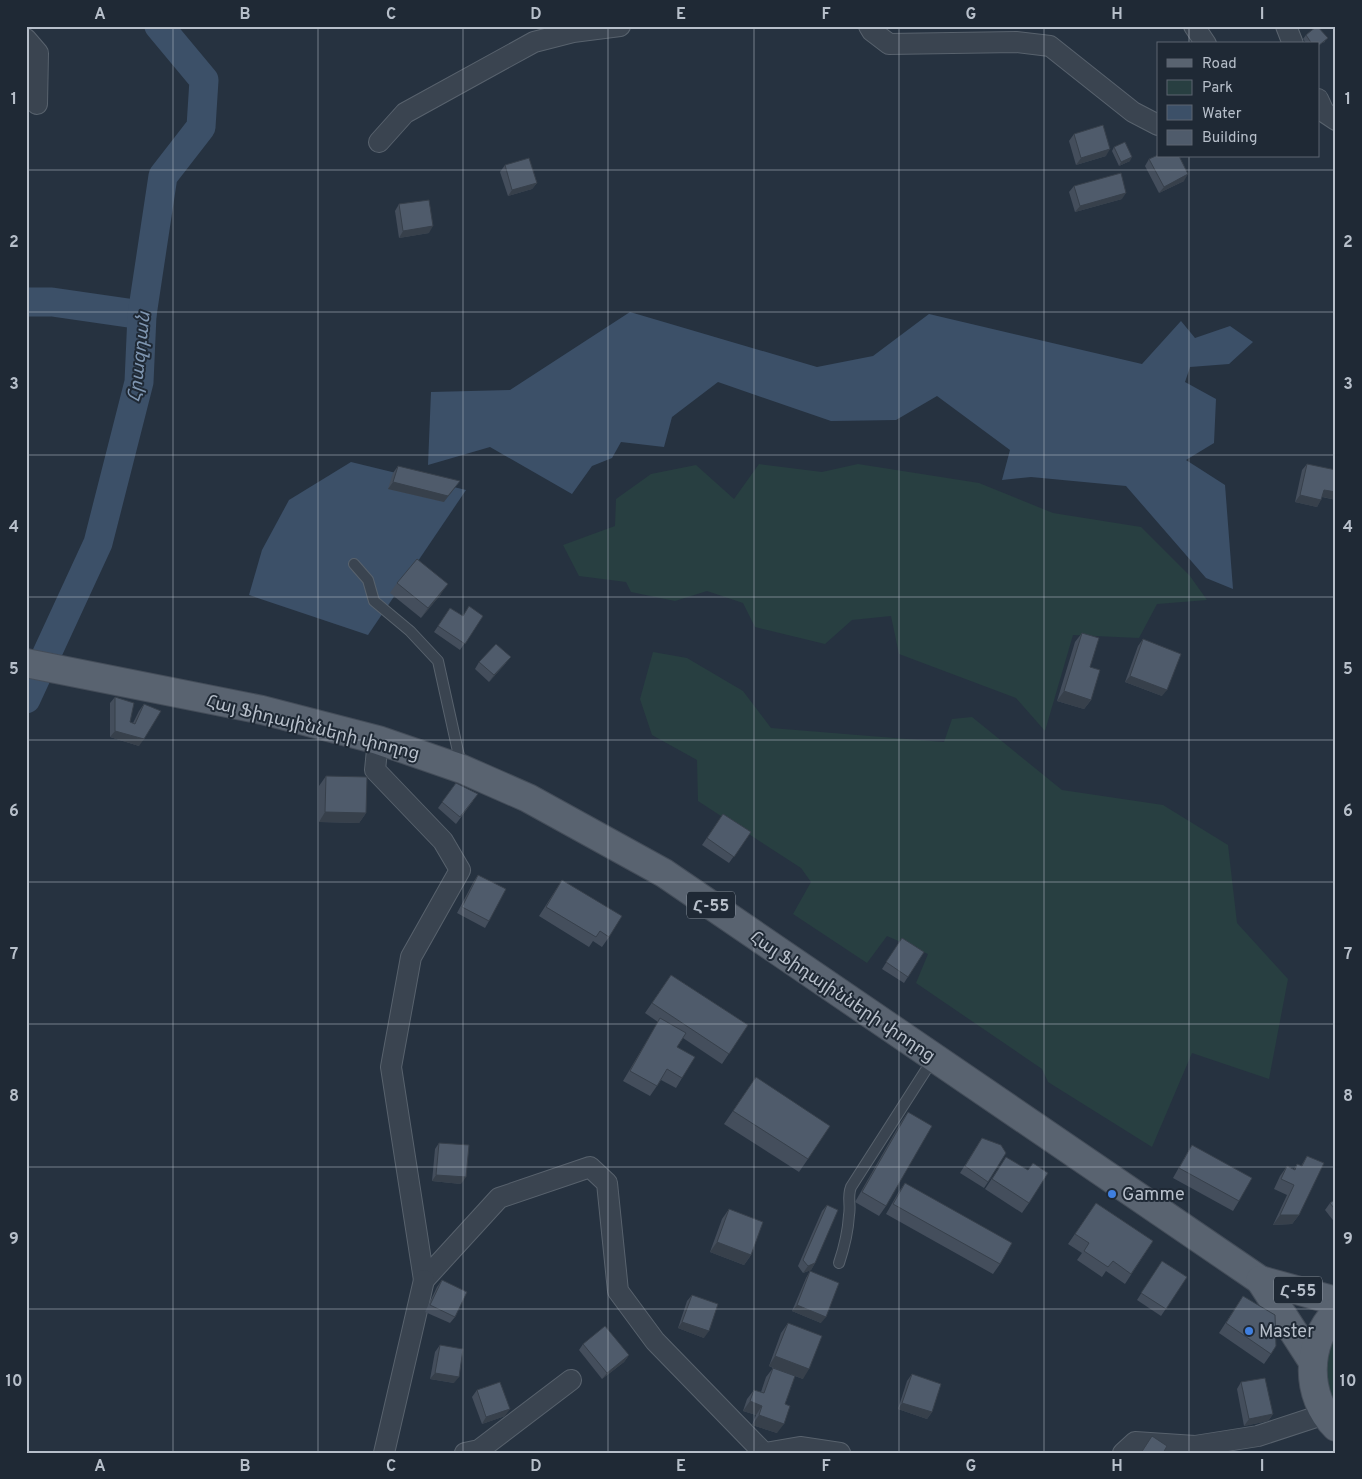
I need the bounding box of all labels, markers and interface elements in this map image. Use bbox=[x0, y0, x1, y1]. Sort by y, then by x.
text: A bbox=[94, 5, 106, 25]
text: B bbox=[239, 5, 251, 25]
text: C bbox=[386, 5, 396, 25]
text: D bbox=[530, 5, 542, 25]
text: E bbox=[676, 5, 686, 25]
text: F bbox=[821, 5, 831, 25]
text: G bbox=[966, 5, 976, 25]
text: H bbox=[1111, 5, 1123, 25]
text: I bbox=[1260, 5, 1264, 25]
legend bbox=[1157, 42, 1320, 158]
text: Road bbox=[1202, 55, 1237, 74]
text: Park bbox=[1202, 79, 1233, 98]
text: 1 bbox=[11, 90, 17, 110]
text: 1 bbox=[1345, 90, 1351, 110]
text: Water bbox=[1202, 105, 1242, 124]
text: Building bbox=[1202, 129, 1257, 148]
text: 2 bbox=[9, 233, 19, 253]
text: 2 bbox=[1343, 233, 1353, 253]
water label: Հրազդան bbox=[123, 309, 157, 404]
text: 3 bbox=[9, 375, 19, 395]
text: 3 bbox=[1343, 375, 1353, 395]
text: 4 bbox=[9, 518, 19, 538]
text: 4 bbox=[1343, 518, 1353, 538]
text: 5 bbox=[9, 660, 19, 680]
text: 5 bbox=[1343, 660, 1353, 680]
street label: Հայ Ֆիդայինների փողոց bbox=[203, 691, 422, 766]
text: 6 bbox=[9, 802, 19, 822]
text: 6 bbox=[1343, 802, 1353, 822]
road number: Հ-55 bbox=[687, 892, 735, 918]
street label: Հայ Ֆիդայինների փողոց bbox=[745, 926, 939, 1068]
text: 7 bbox=[10, 945, 18, 965]
text: 7 bbox=[1344, 945, 1352, 965]
text: 8 bbox=[9, 1087, 19, 1107]
text: 8 bbox=[1343, 1087, 1353, 1107]
place label: Gamme bbox=[1122, 1184, 1185, 1207]
marker: Gamme bbox=[1106, 1188, 1118, 1200]
text: 9 bbox=[9, 1230, 19, 1250]
text: 9 bbox=[1343, 1230, 1353, 1250]
road number: Հ-55 bbox=[1274, 1276, 1322, 1304]
place label: Master bbox=[1259, 1321, 1314, 1344]
marker: Master bbox=[1243, 1325, 1255, 1337]
text: 10 bbox=[6, 1372, 22, 1392]
text: 10 bbox=[1340, 1372, 1356, 1392]
text: A bbox=[94, 1457, 106, 1477]
text: B bbox=[239, 1457, 251, 1477]
text: C bbox=[386, 1457, 396, 1477]
text: D bbox=[530, 1457, 542, 1477]
text: E bbox=[676, 1457, 686, 1477]
text: F bbox=[821, 1457, 831, 1477]
text: G bbox=[966, 1457, 976, 1477]
text: H bbox=[1111, 1457, 1123, 1477]
text: I bbox=[1260, 1457, 1264, 1477]

